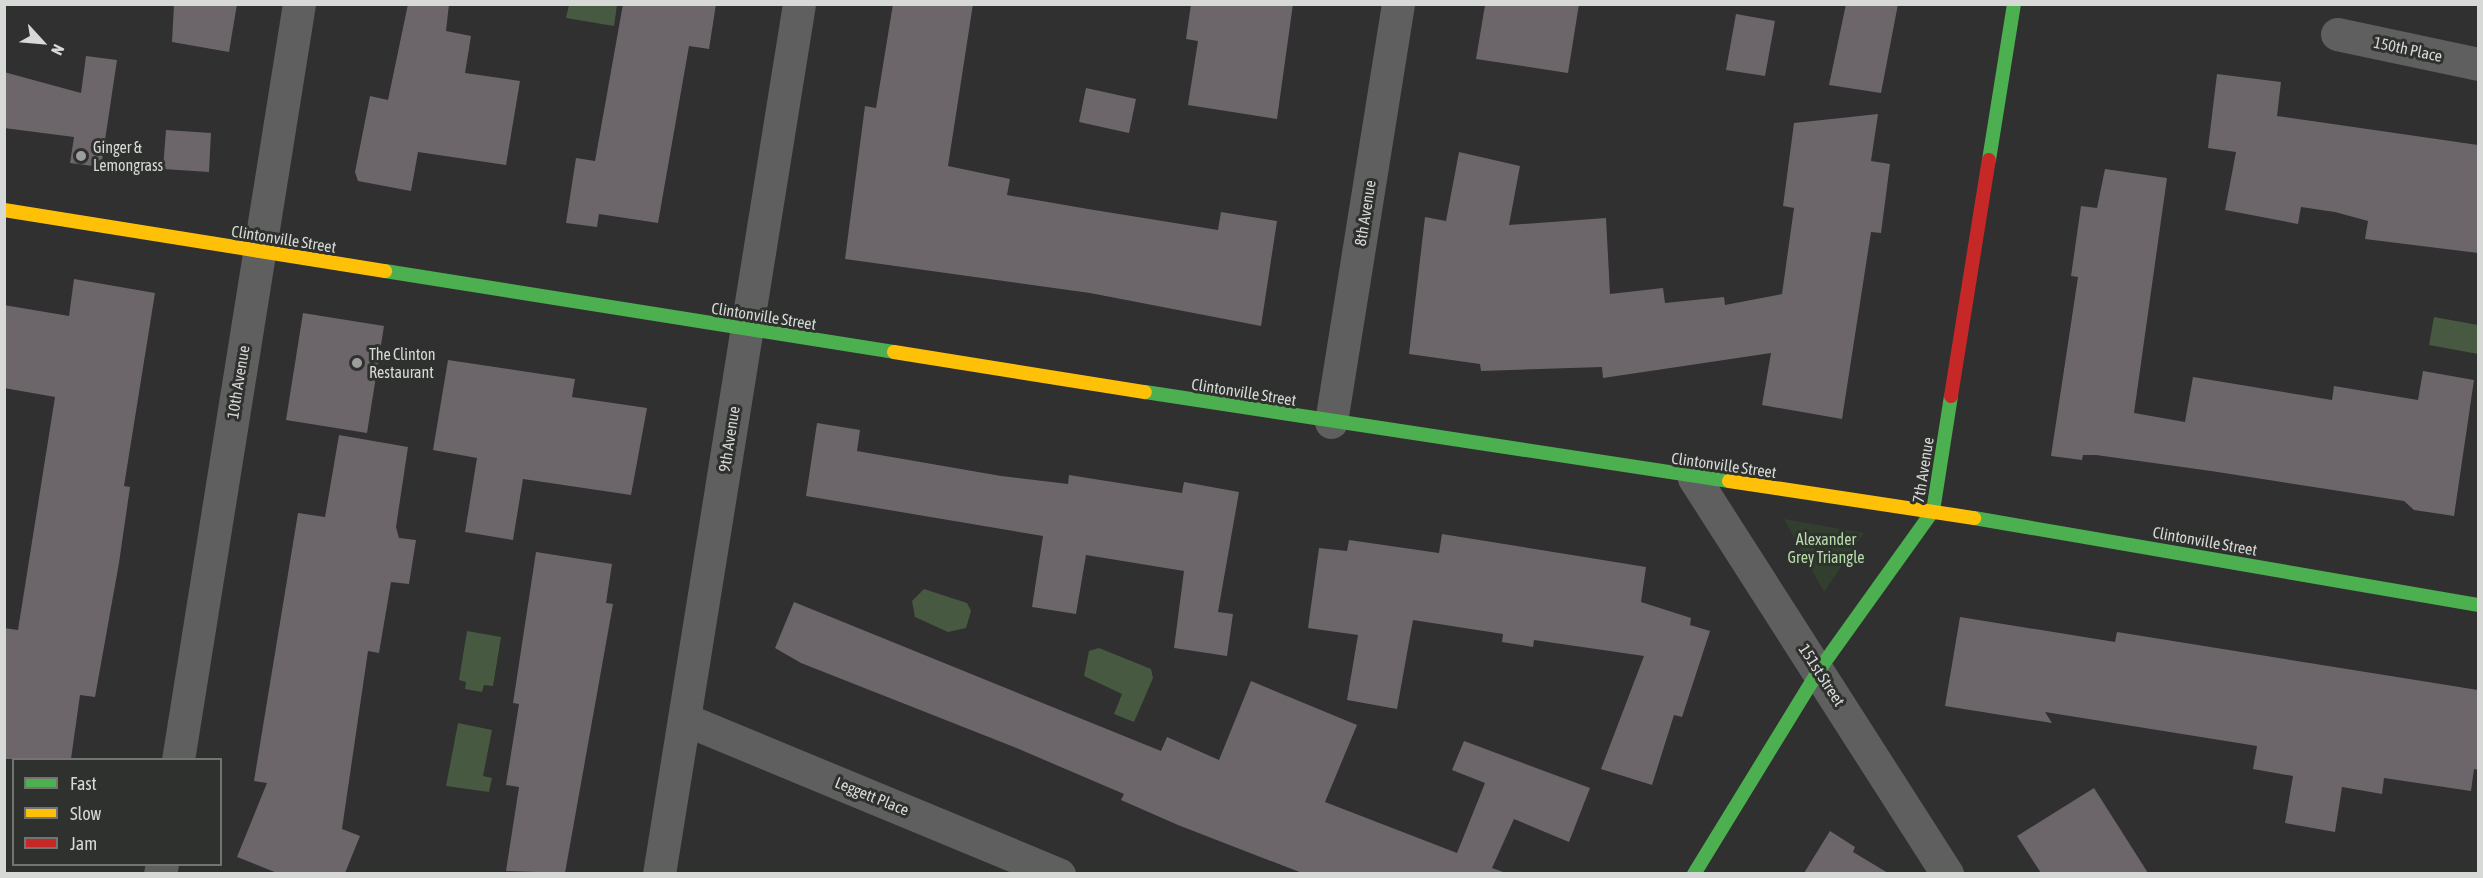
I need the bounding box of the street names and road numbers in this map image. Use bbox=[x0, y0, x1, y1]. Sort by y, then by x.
street label: 150th Place bbox=[2372, 32, 2444, 66]
street label: 8th Avenue bbox=[1350, 179, 1380, 247]
street label: Clintonville Street bbox=[230, 221, 338, 257]
street label: Clintonville Street bbox=[710, 298, 818, 334]
street label: 10th Avenue bbox=[223, 344, 253, 420]
street label: Clintonville Street bbox=[1190, 374, 1298, 410]
street label: 9th Avenue bbox=[714, 405, 744, 473]
street label: 7th Avenue bbox=[1908, 436, 1938, 504]
street label: Clintonville Street bbox=[1670, 448, 1778, 482]
street label: Clintonville Street bbox=[2151, 522, 2259, 560]
street label: 151st Street bbox=[1795, 640, 1849, 710]
street label: Leggett Place bbox=[832, 772, 912, 820]

